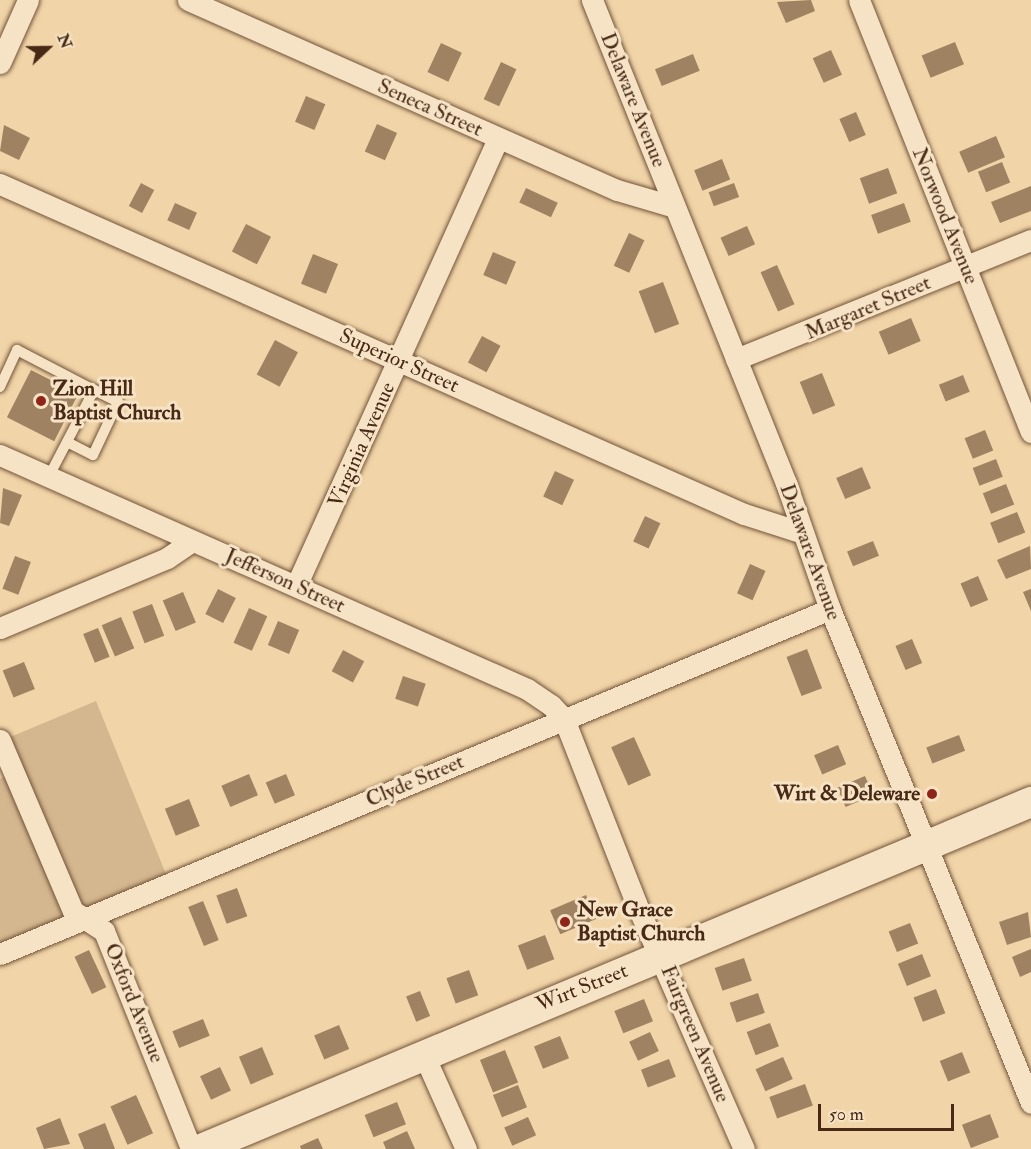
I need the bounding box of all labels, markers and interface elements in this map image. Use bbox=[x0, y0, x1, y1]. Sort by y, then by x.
north arrow bbox=[18, 18, 78, 78]
street label: Delaware Avenue bbox=[595, 29, 671, 171]
text: N bbox=[53, 31, 77, 52]
street label: Seneca Street bbox=[374, 74, 486, 142]
street label: Norwood Avenue bbox=[906, 144, 984, 288]
street label: Margaret Street bbox=[801, 270, 935, 346]
street label: Superior Street bbox=[335, 323, 463, 399]
place label: Zion Hill Baptist Church bbox=[53, 376, 181, 426]
street label: Virginia Avenue bbox=[323, 379, 401, 511]
marker: Zion Hill Baptist Church bbox=[34, 394, 48, 408]
street label: Delaware Avenue bbox=[774, 481, 846, 623]
street label: Jefferson Street bbox=[221, 543, 349, 619]
street label: Clyde Street bbox=[362, 749, 468, 813]
place label: Wirt & Deleware bbox=[774, 781, 920, 807]
marker: Wirt & Deleware bbox=[925, 787, 939, 801]
place label: New Grace Baptist Church bbox=[577, 897, 705, 947]
marker: New Grace Baptist Church bbox=[558, 915, 572, 929]
street label: Oxford Avenue bbox=[99, 940, 169, 1066]
street label: Wirt Street bbox=[532, 958, 632, 1018]
street label: Fairgreen Avenue bbox=[655, 962, 735, 1106]
scale bar bbox=[821, 1092, 958, 1130]
text: 50 m bbox=[829, 1103, 864, 1126]

